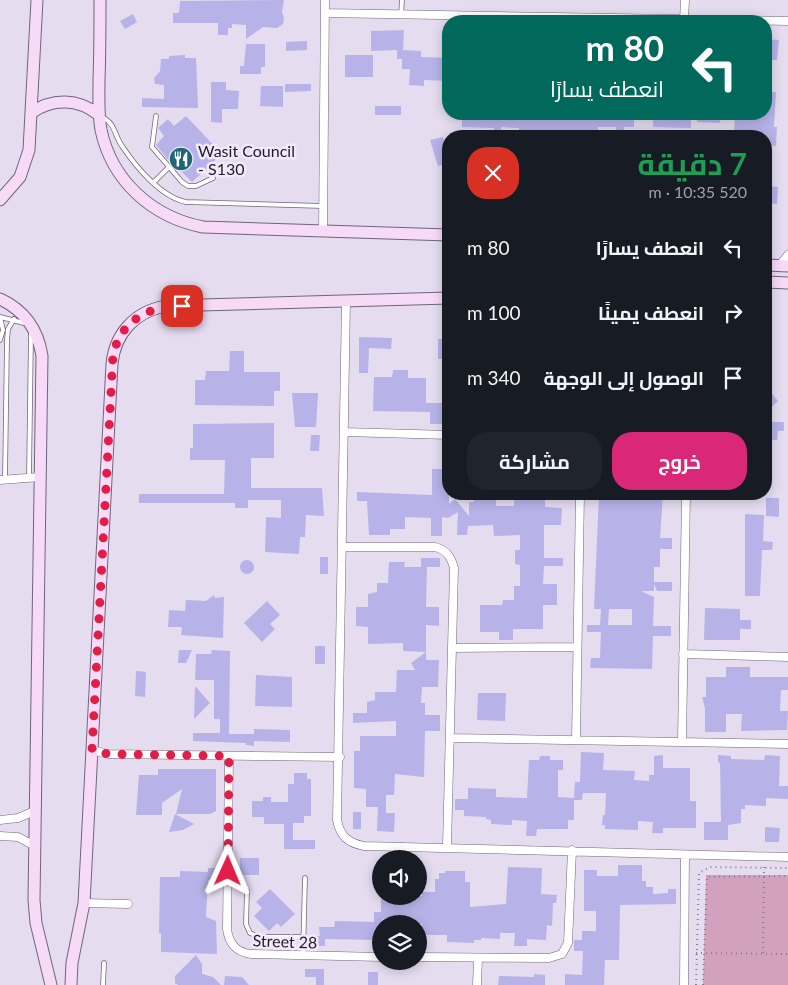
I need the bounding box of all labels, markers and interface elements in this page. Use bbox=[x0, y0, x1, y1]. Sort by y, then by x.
text: 80 m bbox=[586, 26, 664, 68]
icon: left bbox=[682, 35, 747, 100]
text: انعطف يسارًا bbox=[550, 75, 664, 102]
place label: Wasit Council - S130 bbox=[198, 141, 295, 178]
text: 7 دقيقة bbox=[637, 145, 747, 181]
restaurant icon: Wasit Council - S130 bbox=[168, 146, 194, 172]
button: close bbox=[467, 147, 519, 199]
text: 520 m · 10:35 bbox=[648, 182, 747, 201]
icon: left bbox=[719, 234, 747, 262]
text: 80 m bbox=[467, 236, 510, 259]
text: انعطف يسارًا bbox=[596, 236, 704, 259]
pin bbox=[161, 285, 203, 327]
icon: arrive bbox=[168, 292, 196, 320]
icon: right bbox=[719, 299, 747, 327]
text: 100 m bbox=[467, 301, 521, 324]
text: انعطف يمينًا bbox=[598, 301, 704, 324]
icon: arrive bbox=[719, 364, 747, 392]
text: 340 m bbox=[467, 366, 521, 389]
text: الوصول إلى الوجهة bbox=[543, 366, 704, 389]
button: مشاركة bbox=[467, 432, 602, 490]
button: خروج bbox=[612, 432, 747, 490]
position arrow bbox=[201, 844, 253, 896]
map controls bbox=[372, 850, 427, 970]
button: sound bbox=[372, 850, 427, 905]
button: layers bbox=[372, 915, 427, 970]
street label: Street 28 bbox=[252, 930, 318, 952]

